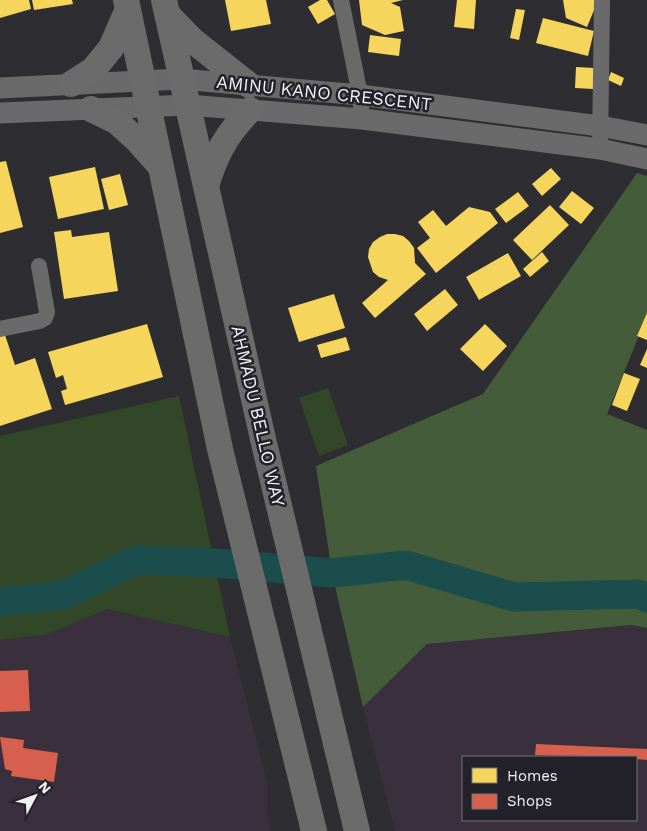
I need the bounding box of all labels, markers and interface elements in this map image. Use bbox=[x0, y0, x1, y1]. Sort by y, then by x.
street label: AMINU KANO CRESCENT bbox=[215, 71, 433, 114]
street label: AHMADU BELLO WAY bbox=[227, 323, 290, 509]
legend bbox=[462, 756, 637, 821]
text: Homes bbox=[507, 767, 558, 785]
north arrow bbox=[10, 771, 60, 821]
text: N bbox=[35, 778, 54, 797]
text: Shops bbox=[507, 792, 552, 810]

